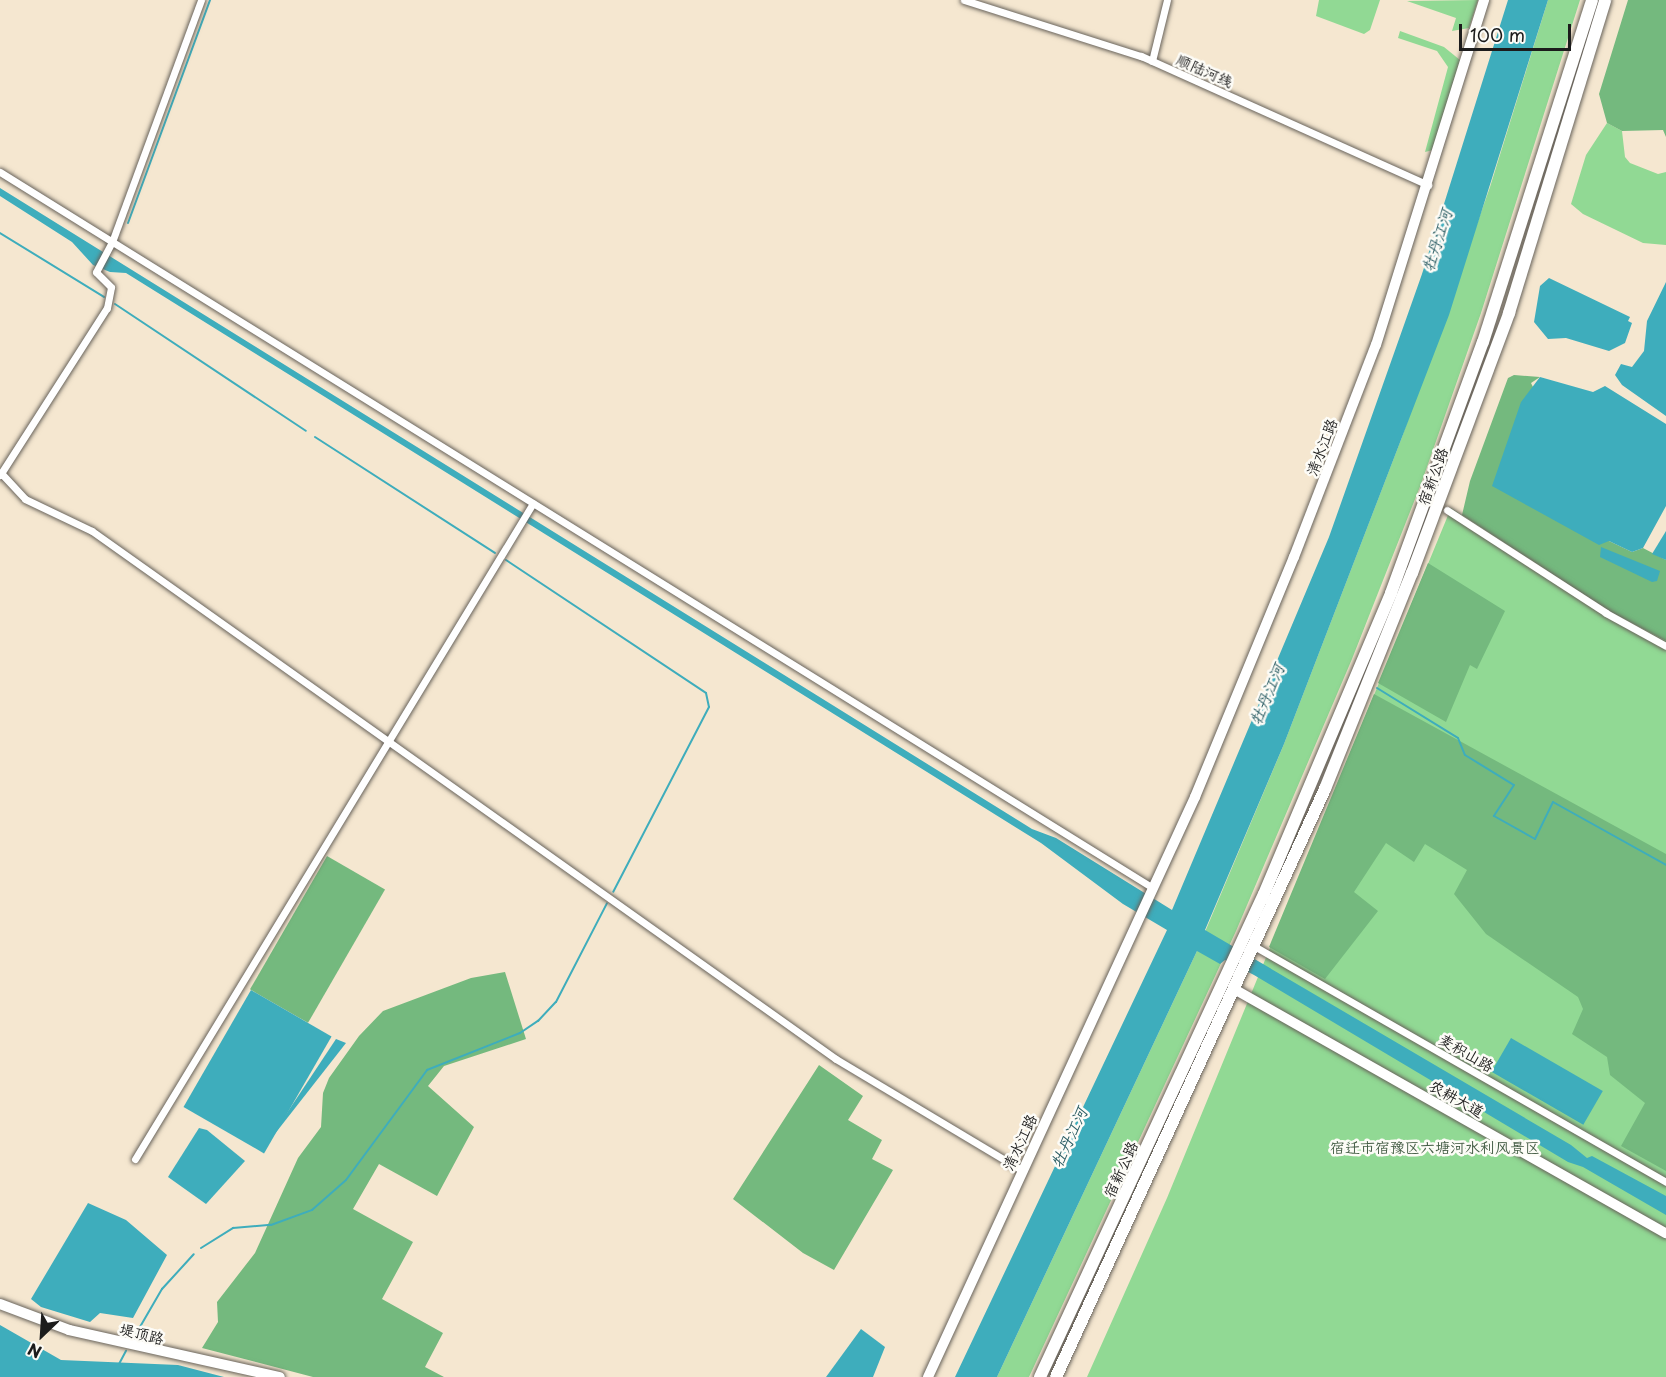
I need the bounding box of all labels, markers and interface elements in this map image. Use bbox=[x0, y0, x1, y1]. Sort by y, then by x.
scale bar bbox=[1462, 12, 1574, 50]
text: 100 m bbox=[1470, 21, 1525, 48]
street label: 顺陆河线 bbox=[1174, 50, 1236, 90]
water label: 牡丹江河 bbox=[1417, 207, 1455, 273]
street label: 清水江路 bbox=[1302, 416, 1340, 478]
street label: 宿新公路 bbox=[1413, 445, 1451, 507]
water label: 牡丹江河 bbox=[1245, 661, 1287, 727]
street label: 麦积山路 bbox=[1437, 1029, 1497, 1075]
street label: 农耕大道 bbox=[1426, 1076, 1488, 1120]
water label: 牡丹江河 bbox=[1046, 1104, 1090, 1170]
street label: 清水江路 bbox=[998, 1111, 1040, 1173]
street label: 宿新公路 bbox=[1099, 1138, 1141, 1200]
park label: 宿迁市宿豫区六塘河水利风景区 bbox=[1330, 1138, 1540, 1156]
north arrow bbox=[12, 1305, 72, 1365]
street label: 堤顶路 bbox=[118, 1319, 166, 1347]
text: N bbox=[24, 1338, 45, 1365]

